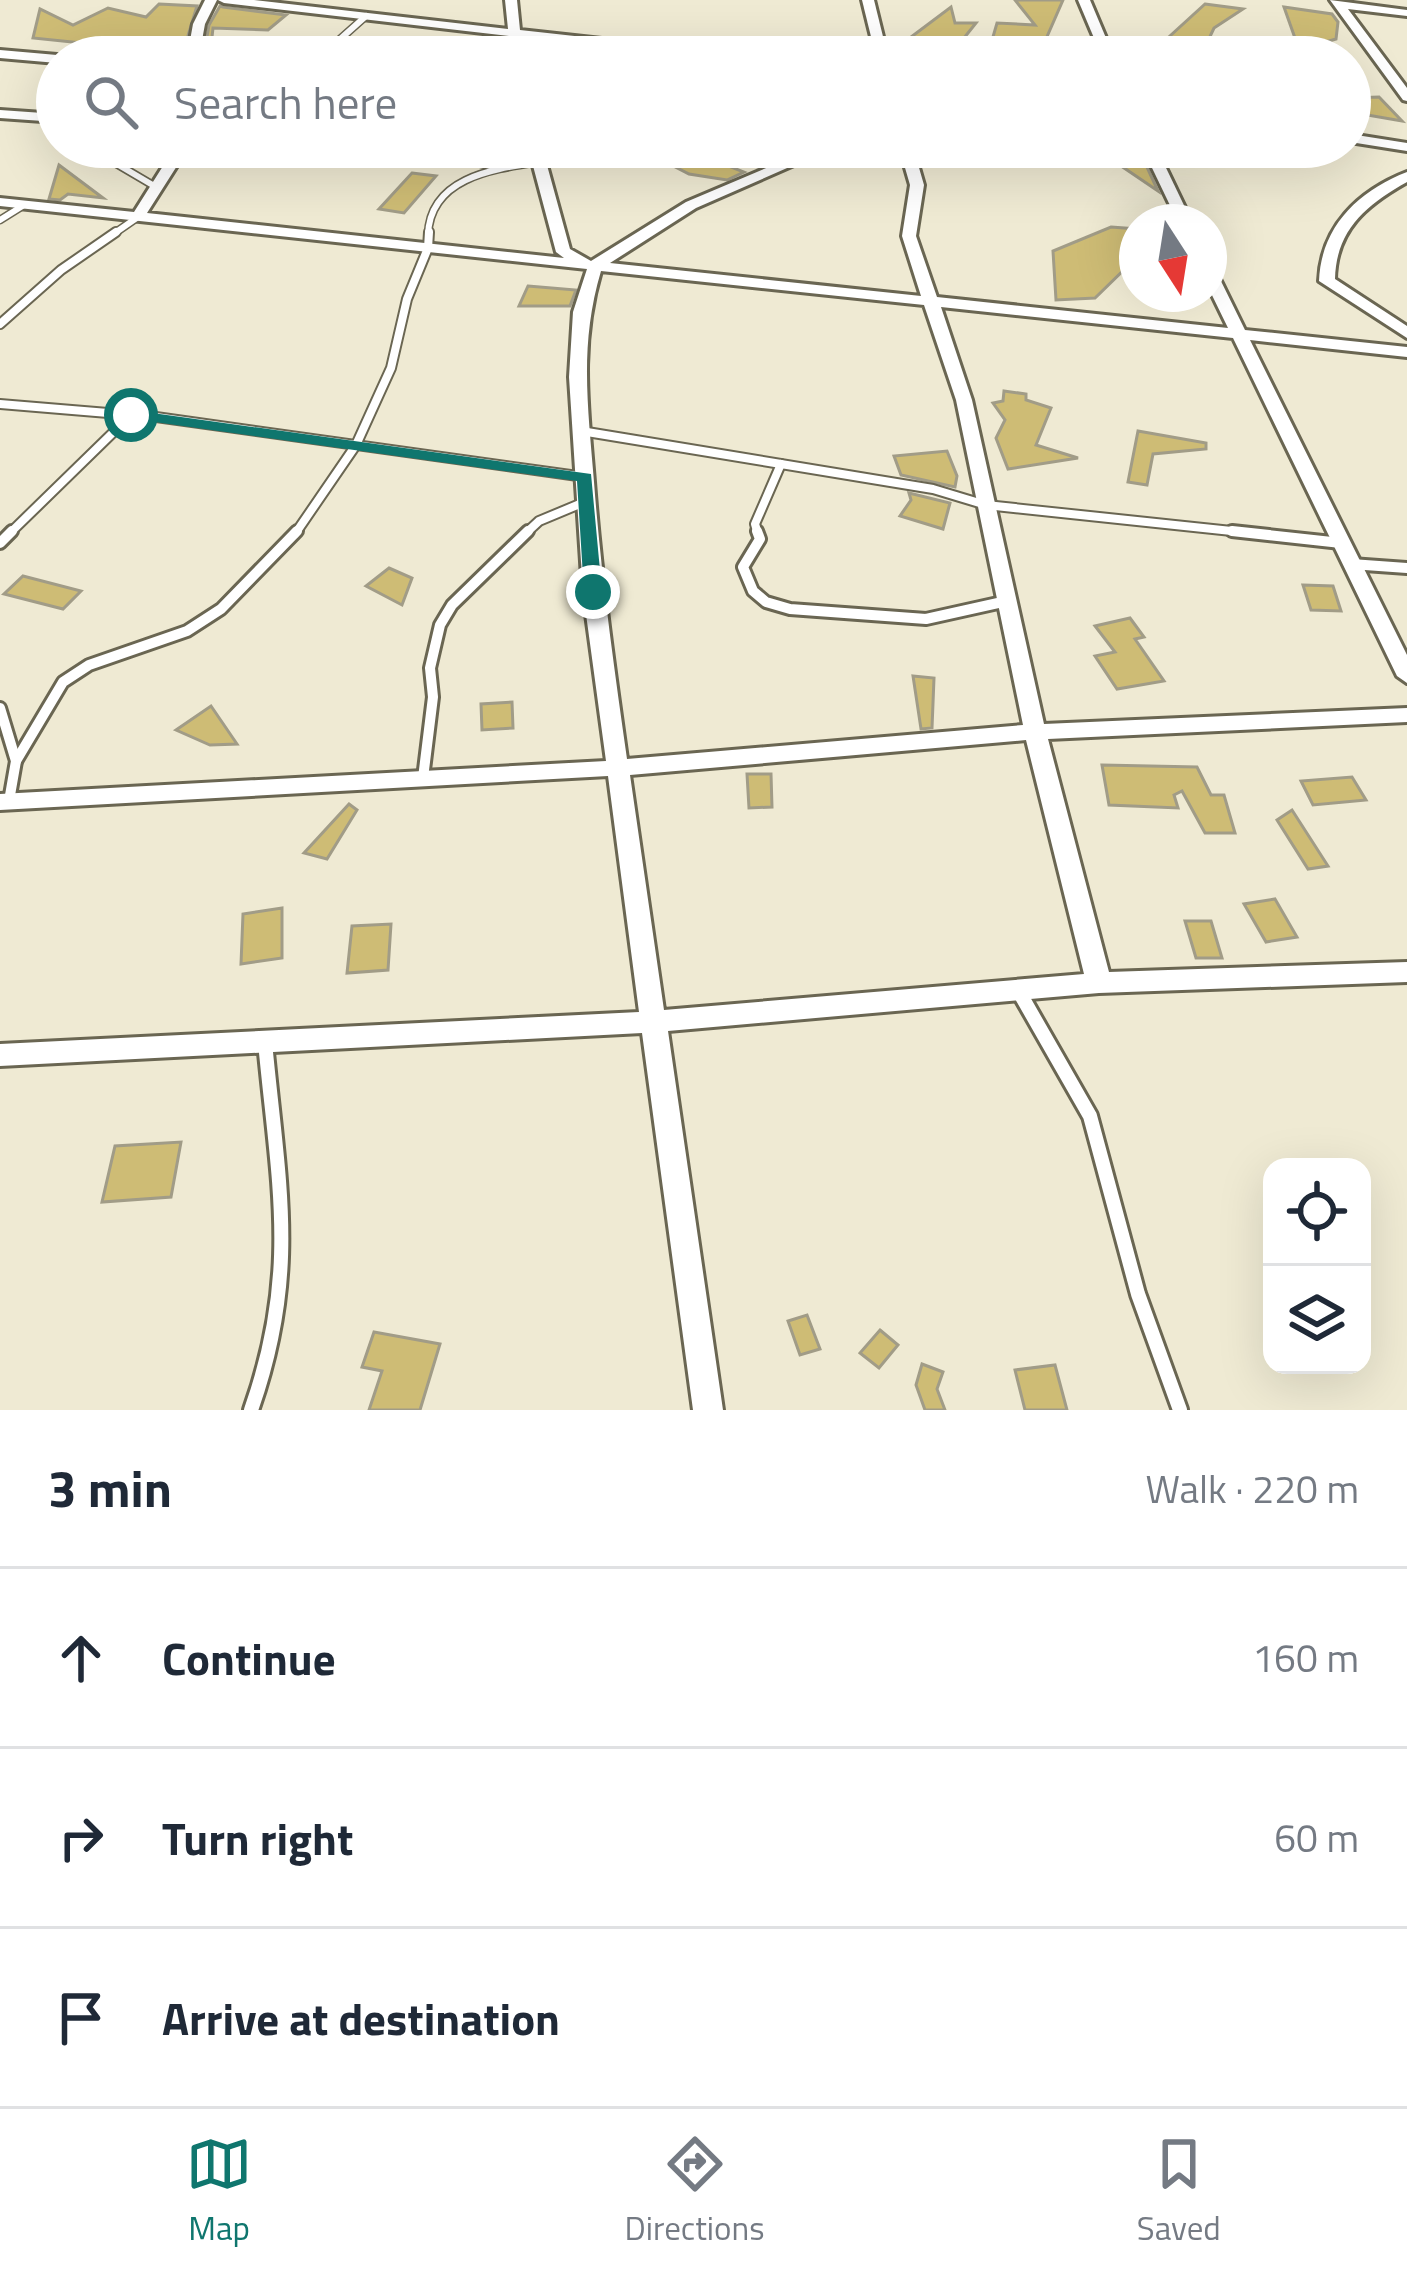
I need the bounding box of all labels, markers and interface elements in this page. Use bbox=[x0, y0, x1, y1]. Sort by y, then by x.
search box bbox=[36, 36, 1371, 168]
text: Search here bbox=[174, 68, 397, 136]
icon: search bbox=[78, 69, 144, 135]
north arrow bbox=[1119, 204, 1227, 312]
route start bbox=[104, 388, 158, 442]
route end bbox=[566, 565, 620, 619]
map controls bbox=[1263, 1158, 1371, 1374]
button: locate bbox=[1263, 1158, 1371, 1266]
button: layers bbox=[1263, 1266, 1371, 1374]
text: 3 min bbox=[48, 1449, 172, 1527]
text: Walk · 220 m bbox=[1145, 1459, 1359, 1518]
text: Continue bbox=[162, 1624, 336, 1692]
icon: ahead bbox=[48, 1625, 114, 1691]
text: 160 m bbox=[1252, 1628, 1359, 1687]
text: Turn right bbox=[162, 1804, 353, 1872]
icon: right bbox=[48, 1805, 114, 1871]
text: 60 m bbox=[1274, 1808, 1359, 1867]
text: Arrive at destination bbox=[162, 1984, 560, 2052]
icon: arrive bbox=[48, 1985, 114, 2051]
tab: Map bbox=[186, 2131, 252, 2253]
tab: Directions bbox=[625, 2131, 764, 2253]
tab: Saved bbox=[1137, 2131, 1221, 2253]

